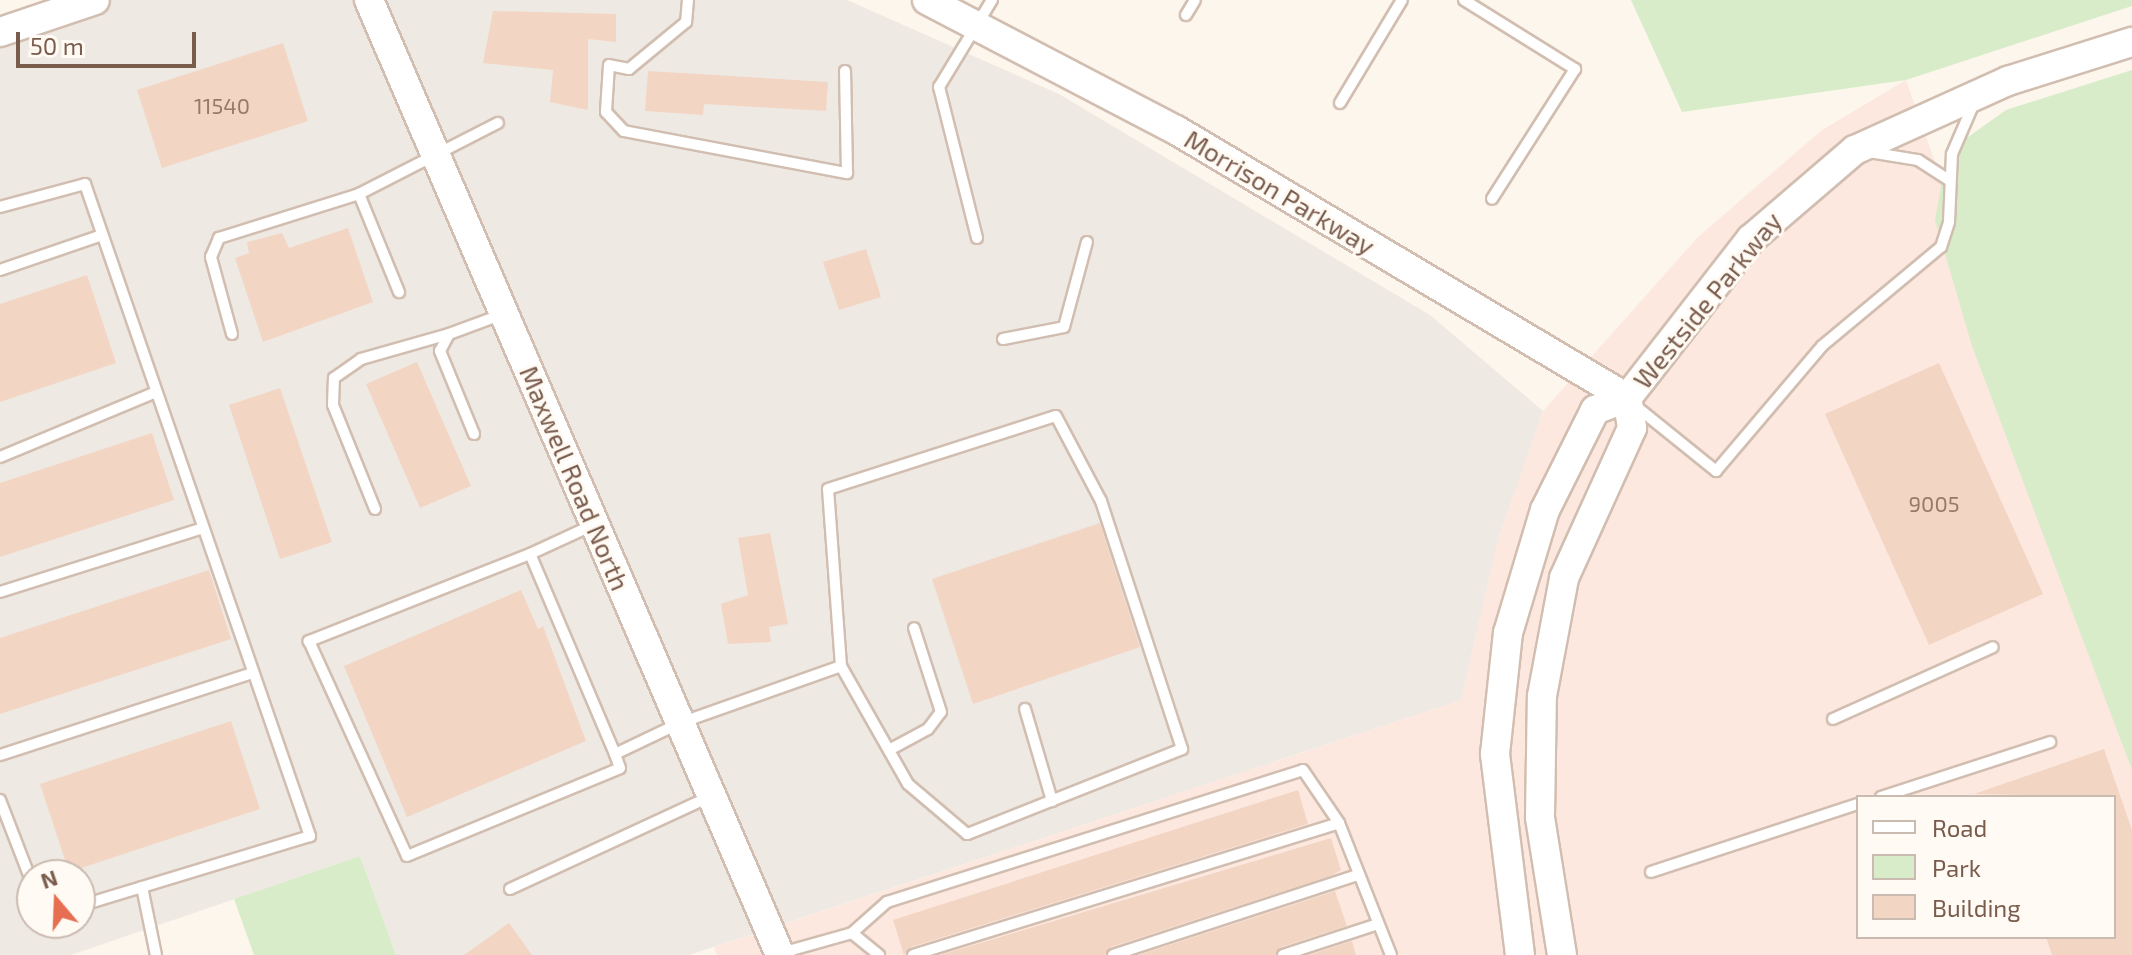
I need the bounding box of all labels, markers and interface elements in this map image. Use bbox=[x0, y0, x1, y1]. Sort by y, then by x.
scale bar bbox=[20, 16, 200, 66]
text: 50 m bbox=[30, 31, 84, 60]
house number: 11540 bbox=[194, 93, 250, 119]
street label: Morrison Parkway bbox=[1179, 123, 1381, 261]
street label: Westside Parkway bbox=[1626, 205, 1788, 395]
street label: Maxwell Road North bbox=[513, 361, 637, 595]
house number: 9005 bbox=[1909, 491, 1959, 517]
legend bbox=[1856, 795, 2116, 939]
text: Road bbox=[1932, 813, 1987, 842]
text: Park bbox=[1932, 853, 1981, 882]
north arrow bbox=[16, 859, 96, 939]
text: N bbox=[37, 863, 61, 893]
text: Building bbox=[1932, 893, 2021, 922]

